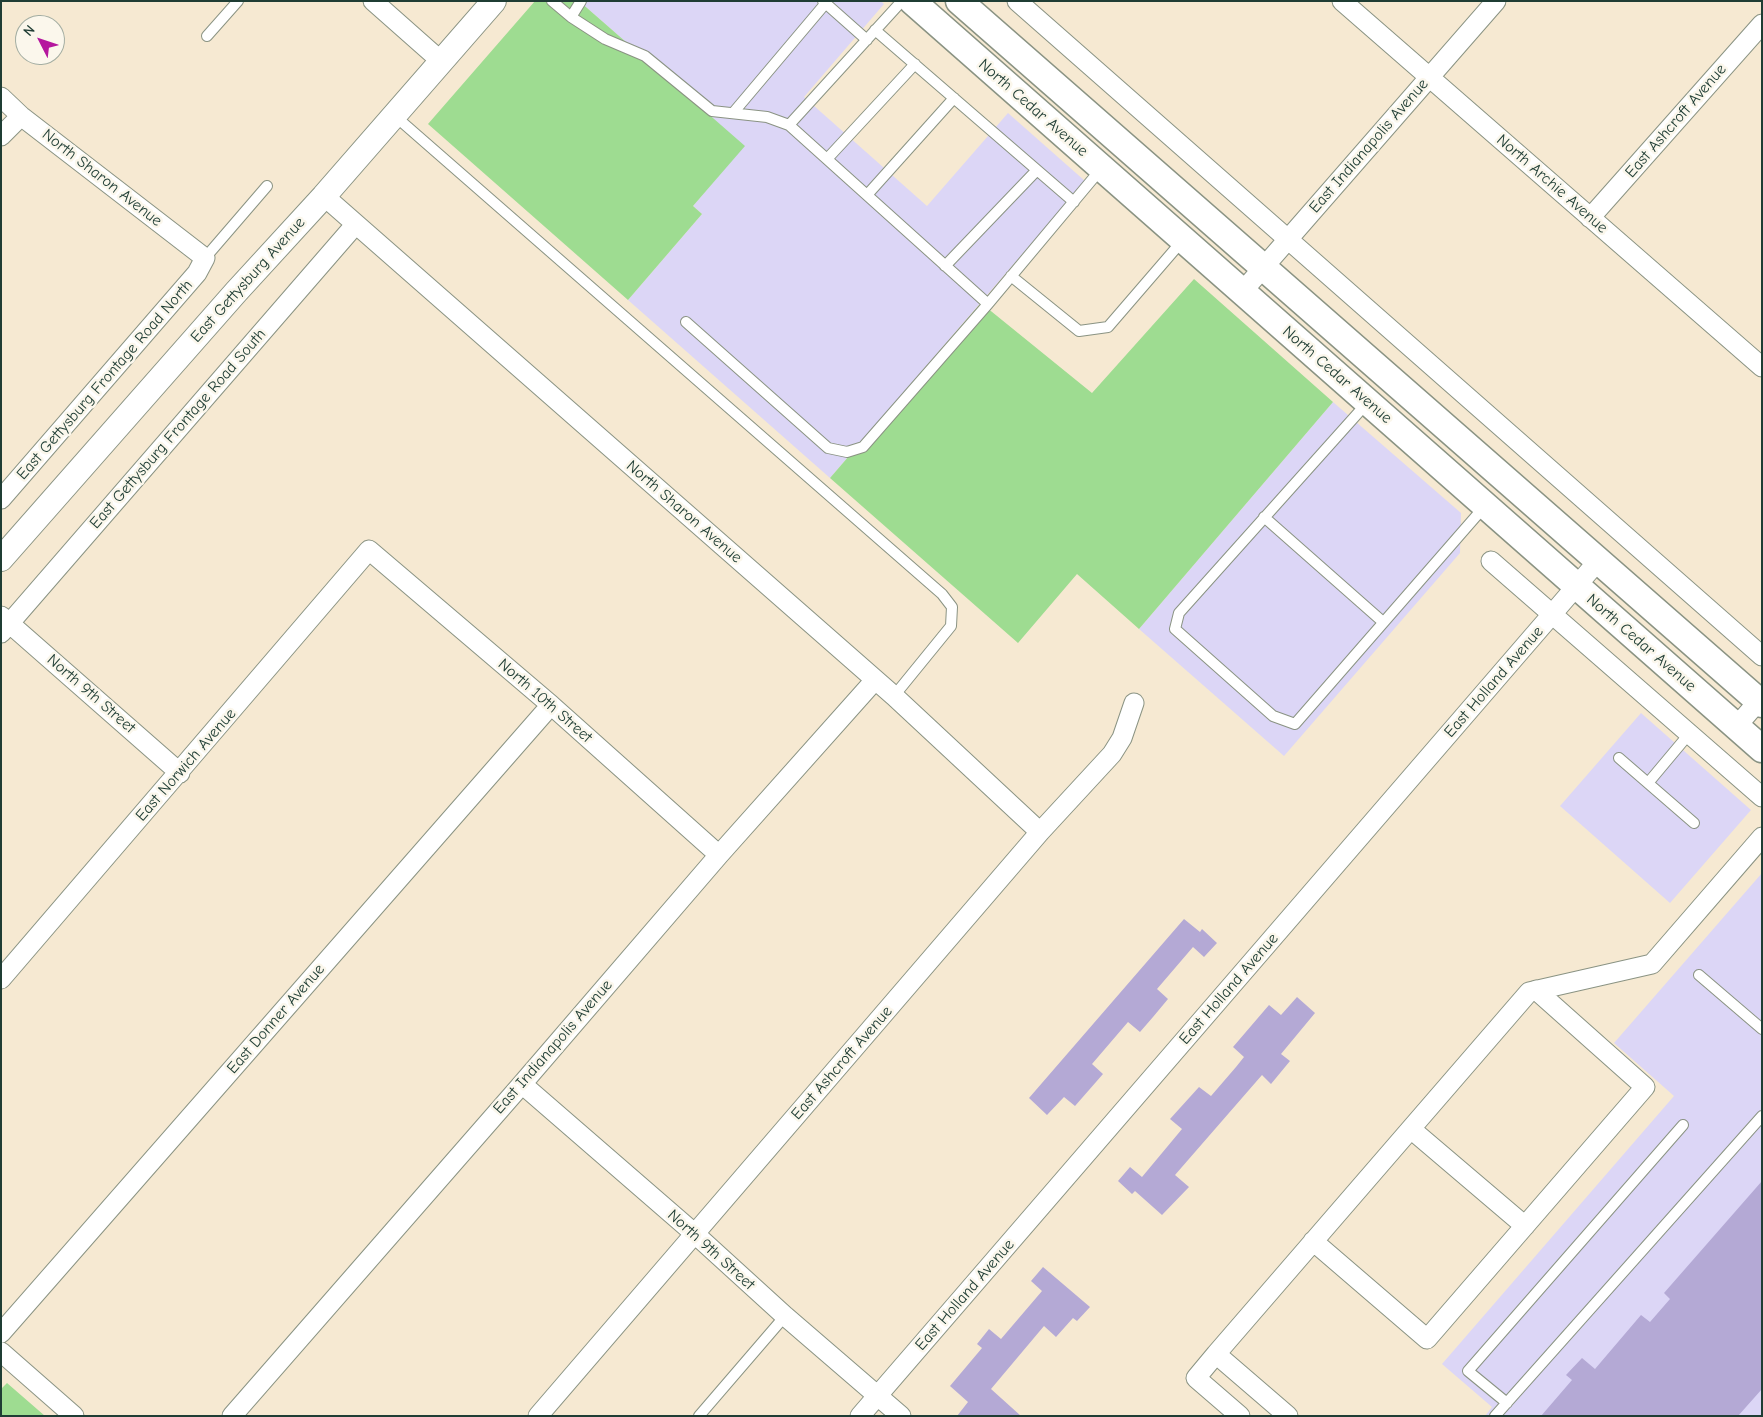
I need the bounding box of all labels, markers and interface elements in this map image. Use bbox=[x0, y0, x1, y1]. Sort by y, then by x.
north arrow bbox=[15, 15, 65, 65]
text: N bbox=[20, 21, 38, 40]
street label: North Cedar Avenue bbox=[974, 55, 1092, 161]
street label: East Ashcroft Avenue bbox=[1621, 60, 1731, 182]
street label: East Indianapolis Avenue bbox=[1305, 75, 1433, 217]
street label: North Sharon Avenue bbox=[38, 125, 166, 231]
street label: North Archie Avenue bbox=[1492, 131, 1612, 237]
street label: East Gettysburg Avenue bbox=[187, 213, 309, 347]
street label: East Gettysburg Frontage Road North bbox=[13, 276, 197, 484]
street label: North Cedar Avenue bbox=[1278, 322, 1396, 428]
street label: East Gettysburg Frontage Road South bbox=[86, 325, 270, 533]
street label: North Sharon Avenue bbox=[622, 457, 746, 567]
street label: North Cedar Avenue bbox=[1582, 590, 1700, 696]
street label: East Holland Avenue bbox=[1440, 622, 1548, 742]
street label: North 9th Street bbox=[43, 650, 139, 738]
street label: North 10th Street bbox=[494, 655, 596, 747]
street label: East Norwich Avenue bbox=[132, 705, 240, 825]
street label: East Holland Avenue bbox=[1175, 929, 1283, 1049]
street label: East Donner Avenue bbox=[223, 960, 329, 1078]
street label: East Indianapolis Avenue bbox=[489, 976, 617, 1118]
street label: East Ashcroft Avenue bbox=[787, 1002, 897, 1124]
street label: North 9th Street bbox=[663, 1206, 759, 1294]
street label: East Holland Avenue bbox=[911, 1235, 1019, 1355]

